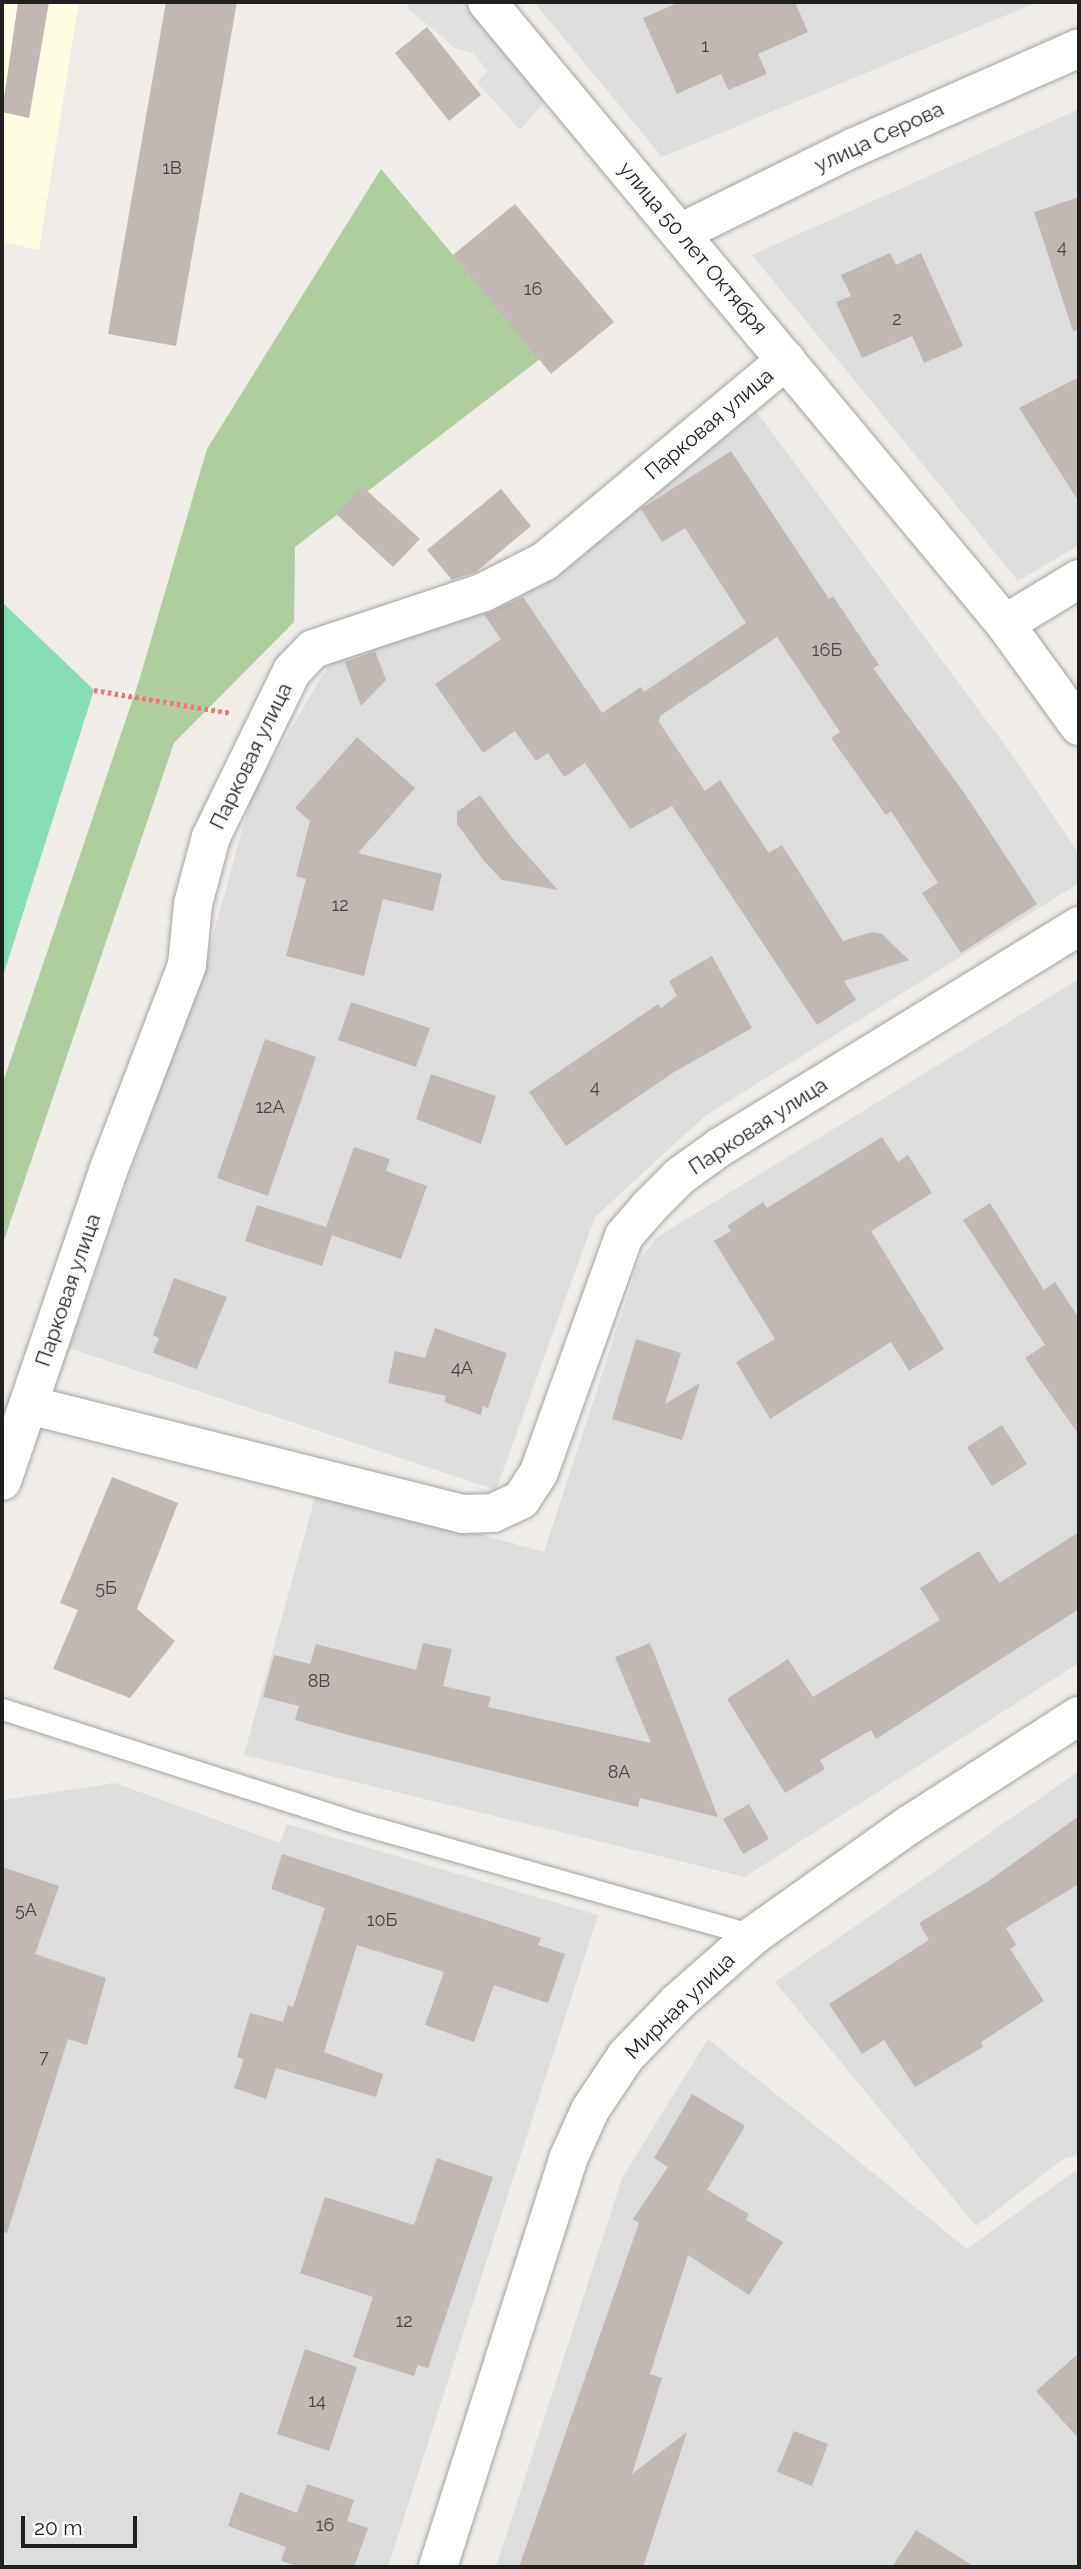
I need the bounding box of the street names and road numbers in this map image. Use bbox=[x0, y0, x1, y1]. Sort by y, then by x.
street label: улица Серова bbox=[810, 96, 948, 178]
street label: улица 50 лет Октября bbox=[613, 156, 773, 340]
street label: Парковая улица bbox=[639, 363, 779, 485]
street label: Парковая улица bbox=[204, 678, 298, 834]
street label: Парковая улица bbox=[684, 1072, 832, 1180]
street label: Парковая улица bbox=[30, 1210, 106, 1370]
street label: Мирная улица bbox=[620, 1947, 740, 2065]

